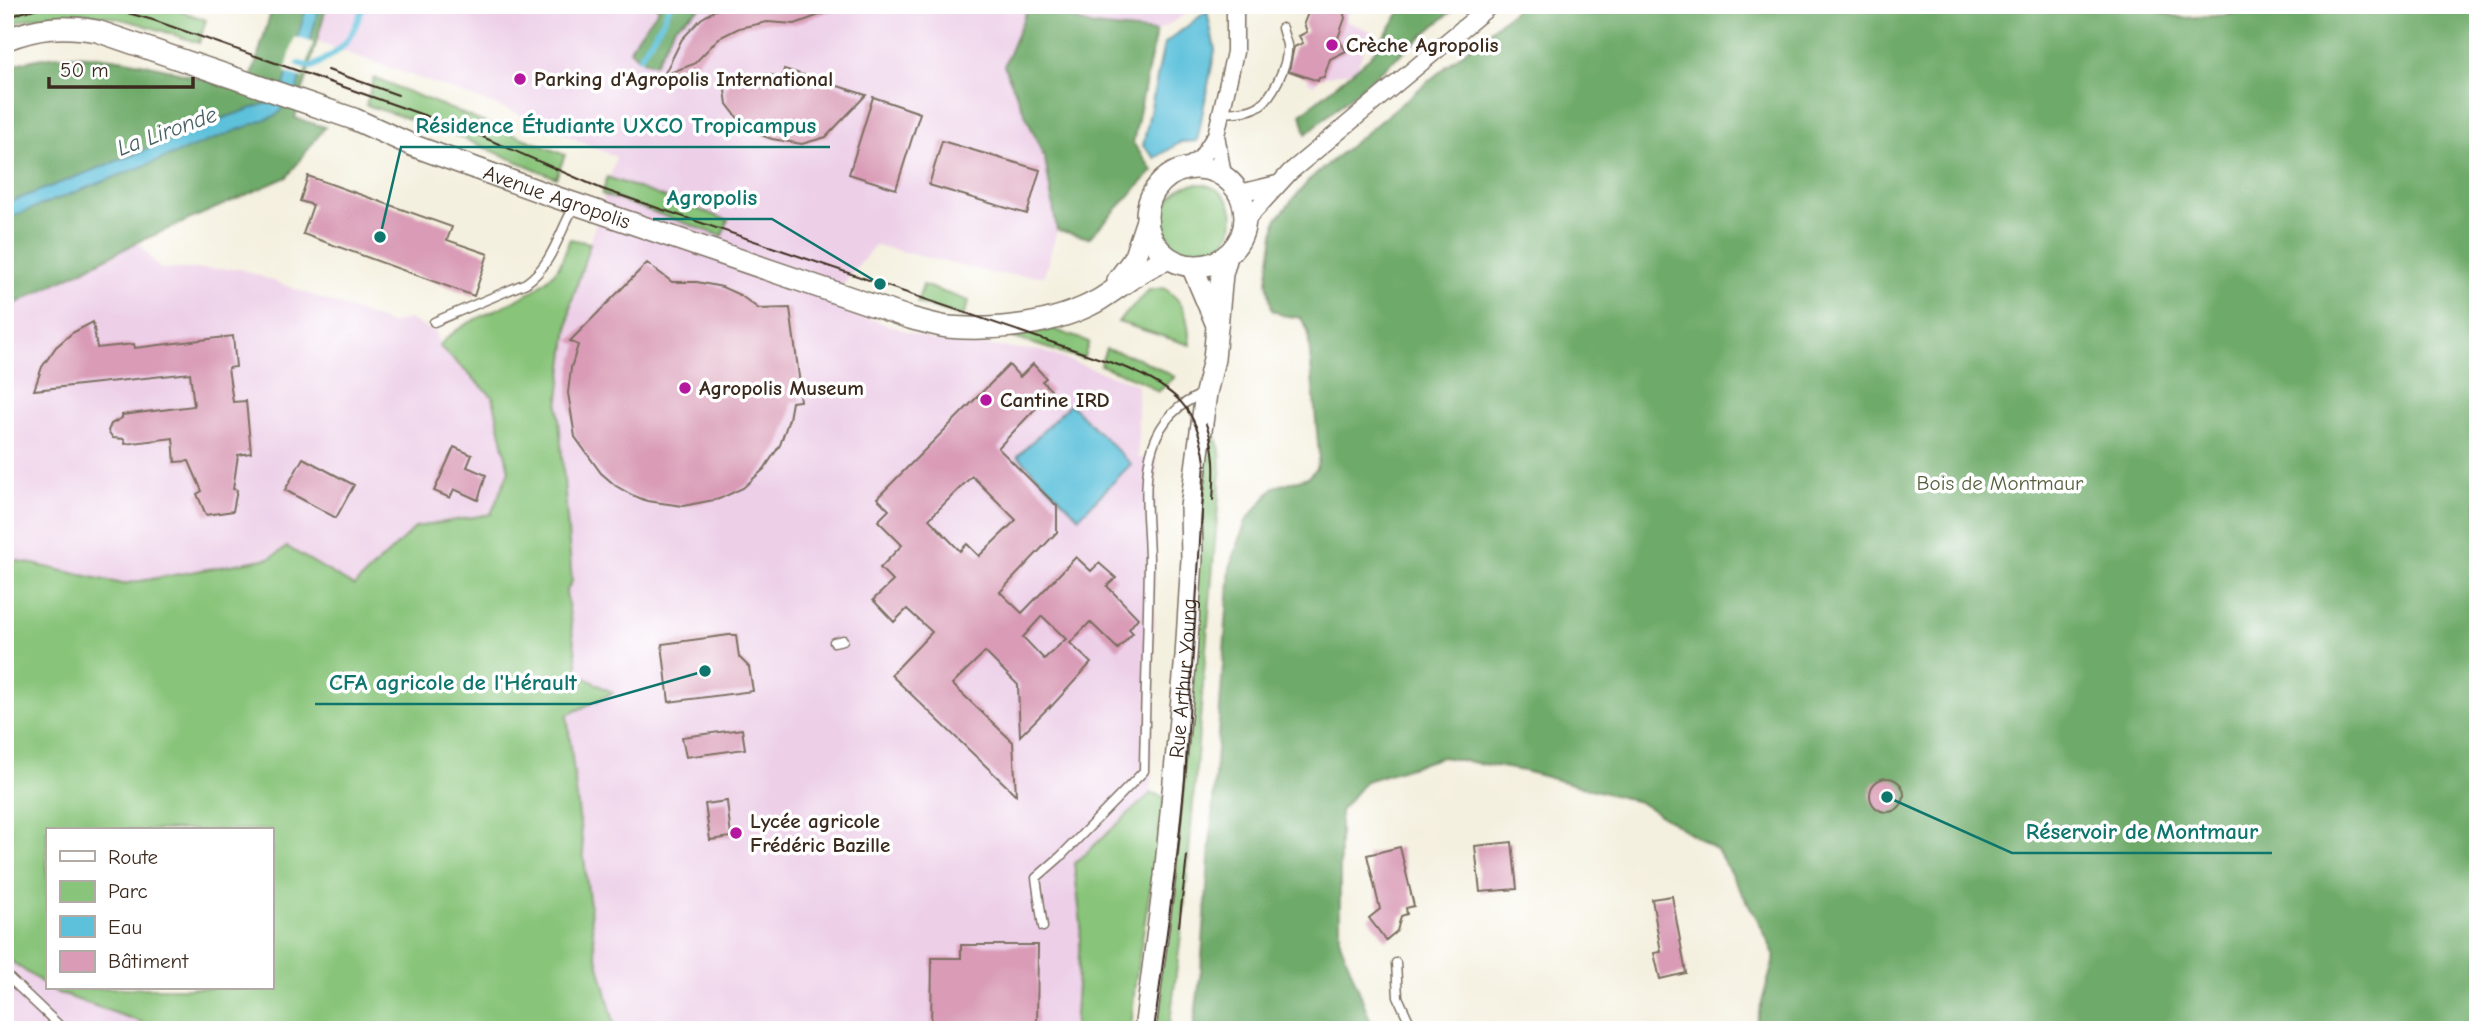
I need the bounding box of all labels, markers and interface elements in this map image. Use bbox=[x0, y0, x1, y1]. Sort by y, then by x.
place label: Crèche Agropolis bbox=[1346, 33, 1498, 57]
marker: Crèche Agropolis bbox=[1324, 37, 1340, 53]
scale bar bbox=[49, 46, 192, 90]
text: 50 m bbox=[60, 58, 109, 82]
place label: Parking d'Agropolis International bbox=[534, 67, 833, 91]
marker: Parking d'Agropolis International bbox=[512, 71, 528, 87]
water label: La Lironde bbox=[113, 100, 221, 162]
callout: Résidence Étudiante UXCO Tropicampus bbox=[401, 103, 830, 147]
text: Résidence Étudiante UXCO Tropicampus bbox=[416, 112, 817, 139]
street label: Avenue Agropolis bbox=[480, 160, 633, 234]
callout: Agropolis bbox=[653, 175, 772, 219]
text: Agropolis bbox=[667, 184, 758, 211]
place label: Agropolis Museum bbox=[699, 376, 864, 400]
marker: Agropolis Museum bbox=[677, 380, 693, 396]
place label: Cantine IRD bbox=[1000, 388, 1110, 412]
marker: Cantine IRD bbox=[978, 392, 994, 408]
park label: Bois de Montmaur bbox=[1917, 471, 2084, 495]
street label: Rue Arthur Young bbox=[1164, 597, 1202, 759]
callout: CFA agricole de l'Hérault bbox=[315, 660, 590, 704]
text: CFA agricole de l'Hérault bbox=[329, 669, 577, 696]
place label: Lycée agricole Frédéric Bazille bbox=[750, 809, 890, 857]
callout: Réservoir de Montmaur bbox=[2012, 809, 2272, 853]
text: Réservoir de Montmaur bbox=[2026, 818, 2259, 845]
marker: Lycée agricole Frédéric Bazille bbox=[728, 825, 744, 841]
legend bbox=[46, 828, 273, 990]
text: Route bbox=[108, 845, 158, 869]
text: Parc bbox=[108, 879, 148, 903]
text: Eau bbox=[108, 915, 142, 939]
text: Bâtiment bbox=[108, 949, 189, 973]

